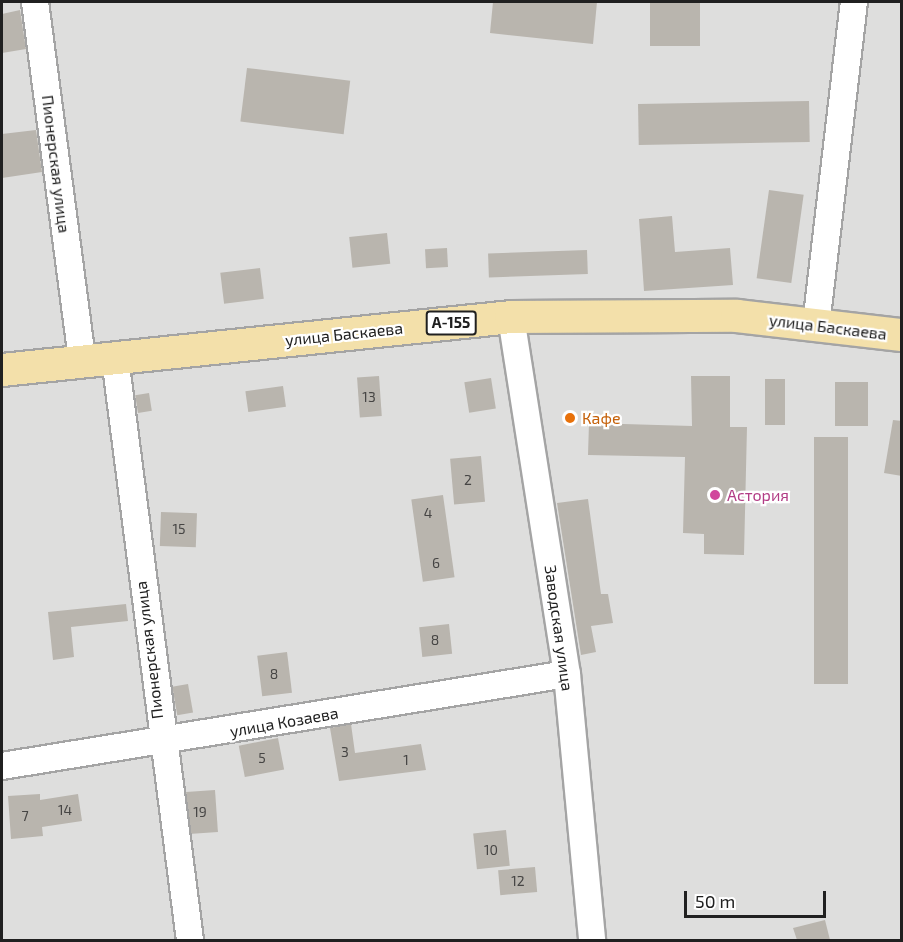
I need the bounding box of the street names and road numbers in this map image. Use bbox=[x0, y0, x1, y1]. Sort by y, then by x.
street label: Пионерская улица bbox=[38, 94, 74, 234]
street label: улица Баскаева bbox=[768, 310, 888, 344]
road number: А-155 bbox=[426, 311, 476, 335]
street label: улица Баскаева bbox=[284, 318, 404, 350]
street label: Заводская улица bbox=[541, 564, 577, 692]
street label: Пионерская улица bbox=[131, 580, 167, 720]
street label: улица Козаева bbox=[228, 703, 340, 741]

